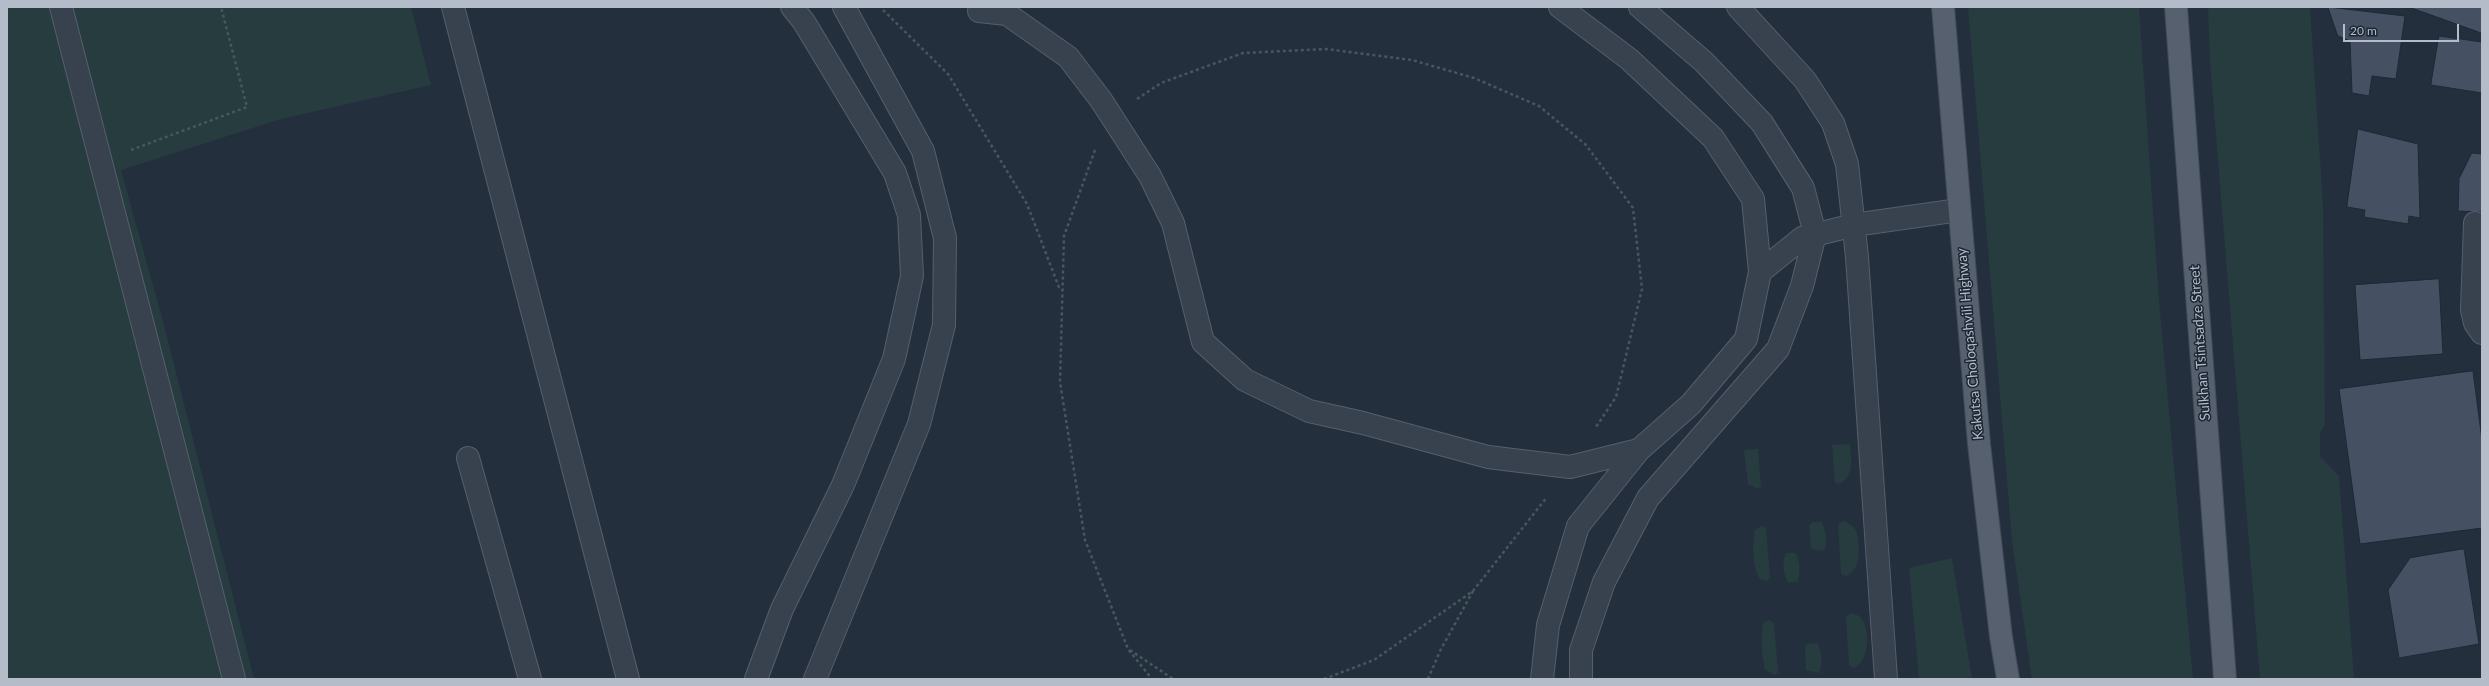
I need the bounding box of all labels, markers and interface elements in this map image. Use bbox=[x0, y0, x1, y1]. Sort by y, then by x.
scale bar bbox=[2345, 16, 2461, 42]
text: 20 m bbox=[2350, 23, 2377, 38]
street label: Kakutsa Choloqashvili Highway bbox=[1953, 247, 1987, 441]
street label: Sulkhan Tsintsadze Street bbox=[2186, 265, 2214, 421]

